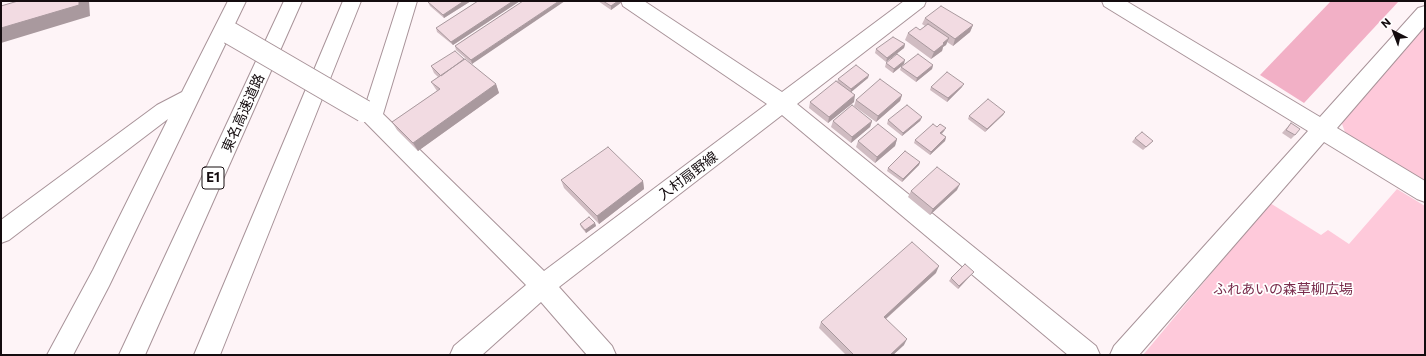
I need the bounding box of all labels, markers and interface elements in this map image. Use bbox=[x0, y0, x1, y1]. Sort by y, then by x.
north arrow bbox=[1374, 12, 1414, 52]
text: N bbox=[1378, 15, 1393, 30]
street label: 東名高速道路 bbox=[218, 71, 268, 155]
street label: 入村扇野線 bbox=[655, 148, 721, 204]
road number: E1 bbox=[202, 167, 224, 189]
park label: ふれあいの森草柳広場 bbox=[1213, 281, 1353, 297]

